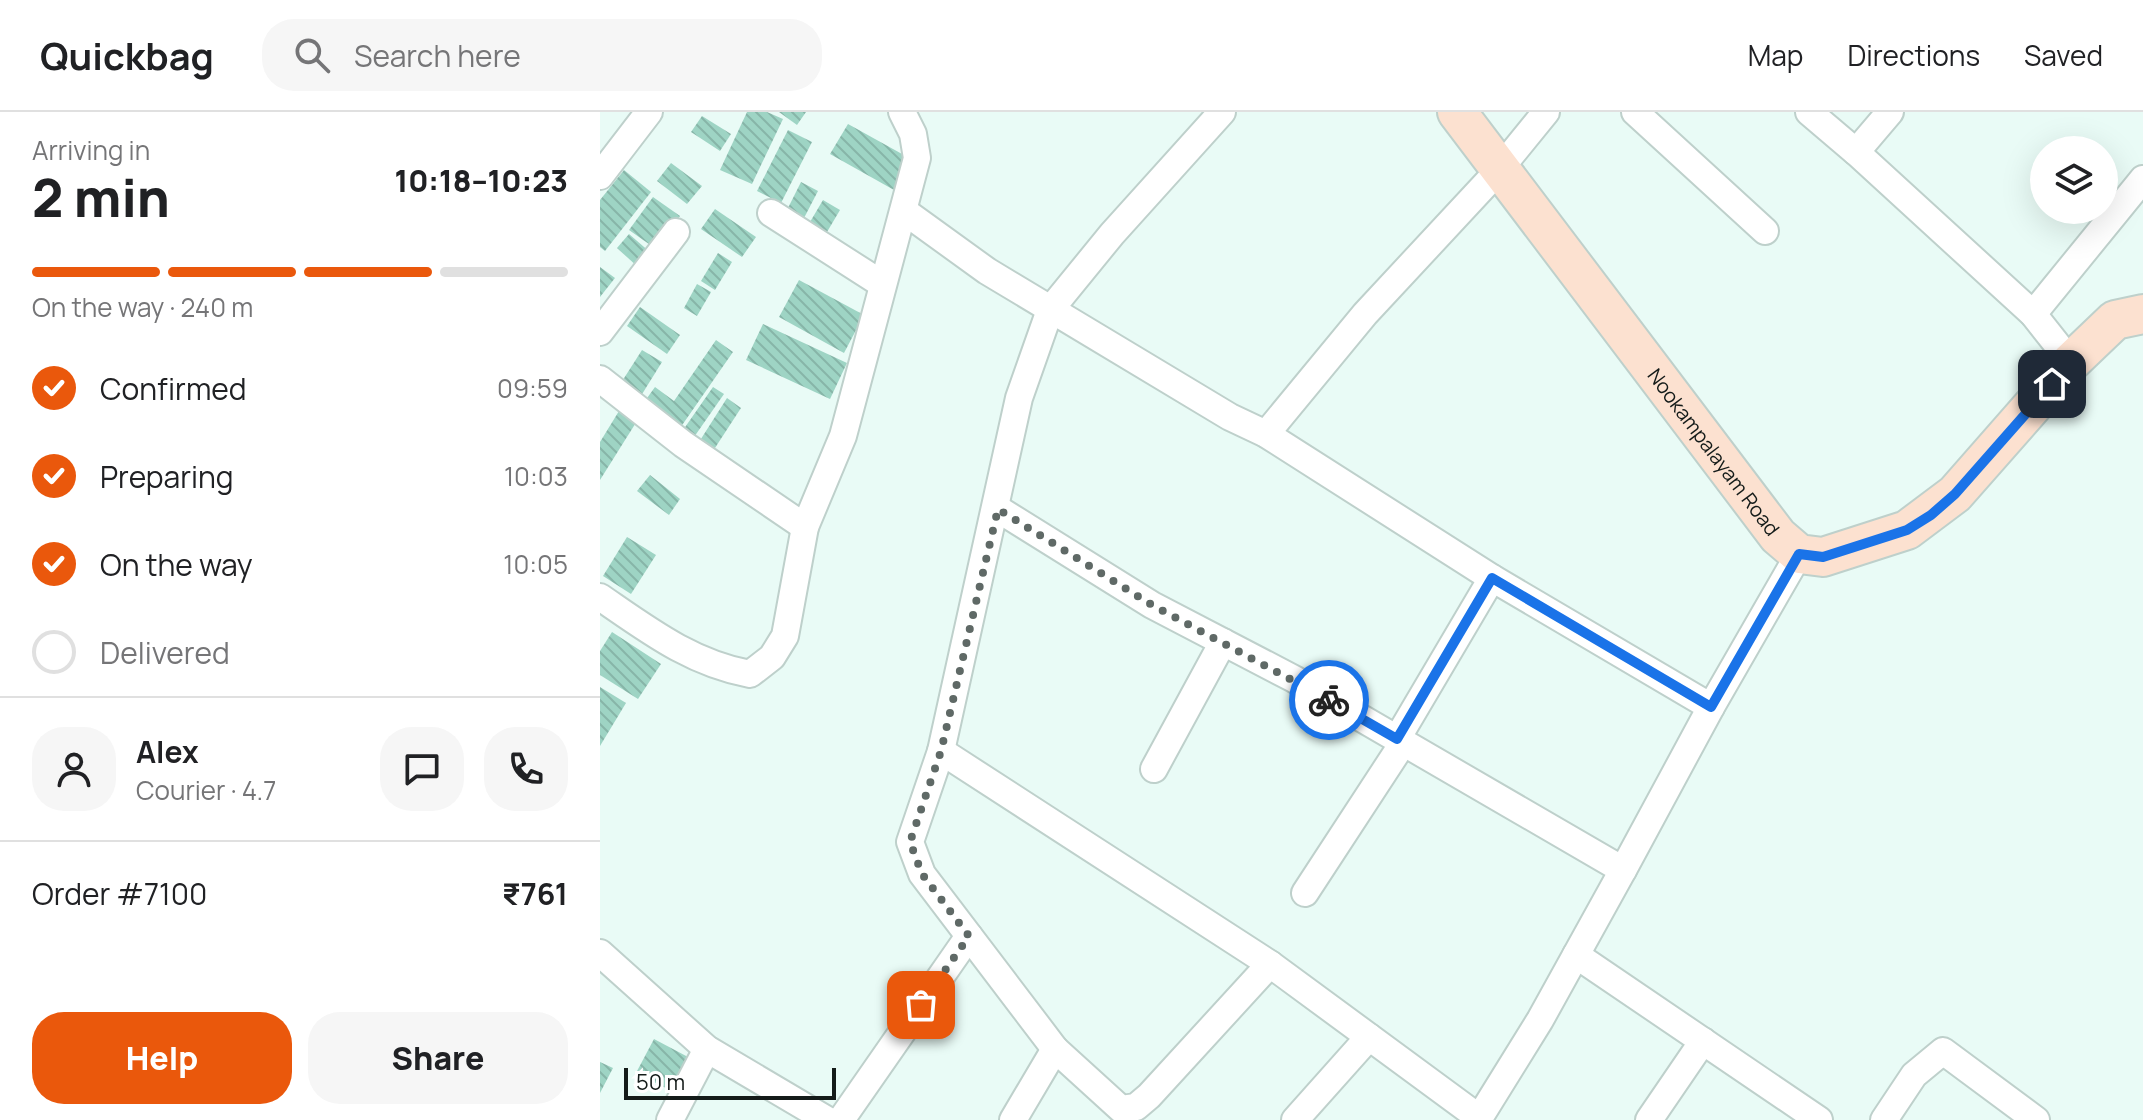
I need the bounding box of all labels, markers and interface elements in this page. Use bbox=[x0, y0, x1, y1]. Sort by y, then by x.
search box bbox=[262, 19, 822, 91]
text: Quickbag bbox=[40, 29, 214, 81]
icon: search bbox=[290, 33, 334, 77]
text: Search here bbox=[354, 35, 521, 76]
text: Map bbox=[1748, 36, 1803, 74]
text: Directions bbox=[1847, 36, 1980, 74]
text: Saved bbox=[2024, 36, 2103, 74]
text: Arriving in bbox=[32, 132, 150, 168]
map controls bbox=[2030, 136, 2118, 224]
button: layers bbox=[2030, 136, 2118, 224]
text: 10:18–10:23 bbox=[395, 160, 568, 201]
text: 2 min bbox=[32, 162, 170, 233]
text: On the way · 240 m bbox=[32, 289, 253, 325]
pin bbox=[2018, 350, 2086, 418]
street label: Nookampalayam Road bbox=[1642, 362, 1786, 541]
icon: home bbox=[2030, 362, 2074, 406]
icon: check bbox=[32, 366, 76, 410]
text: Confirmed bbox=[100, 368, 247, 409]
text: 09:59 bbox=[497, 370, 568, 406]
icon: check bbox=[32, 454, 76, 498]
text: Preparing bbox=[100, 456, 234, 497]
text: 10:03 bbox=[504, 458, 568, 494]
icon: check bbox=[32, 542, 76, 586]
text: On the way bbox=[100, 544, 253, 585]
text: 10:05 bbox=[503, 546, 568, 582]
text: Delivered bbox=[100, 632, 230, 673]
courier bbox=[1289, 660, 1369, 740]
icon: bike bbox=[1307, 678, 1351, 722]
button: person bbox=[32, 727, 116, 811]
button: chat bbox=[380, 727, 464, 811]
button: phone bbox=[484, 727, 568, 811]
text: Alex bbox=[136, 731, 199, 772]
text: Courier · 4.7 bbox=[136, 772, 276, 808]
text: Order #7100 bbox=[32, 873, 207, 914]
text: ₹761 bbox=[502, 873, 568, 914]
pin bbox=[887, 971, 955, 1039]
icon: bag bbox=[899, 983, 943, 1027]
button: Help bbox=[32, 1012, 292, 1104]
button: Share bbox=[308, 1012, 568, 1104]
scale bar bbox=[624, 1064, 836, 1100]
text: 50 m bbox=[636, 1067, 685, 1097]

